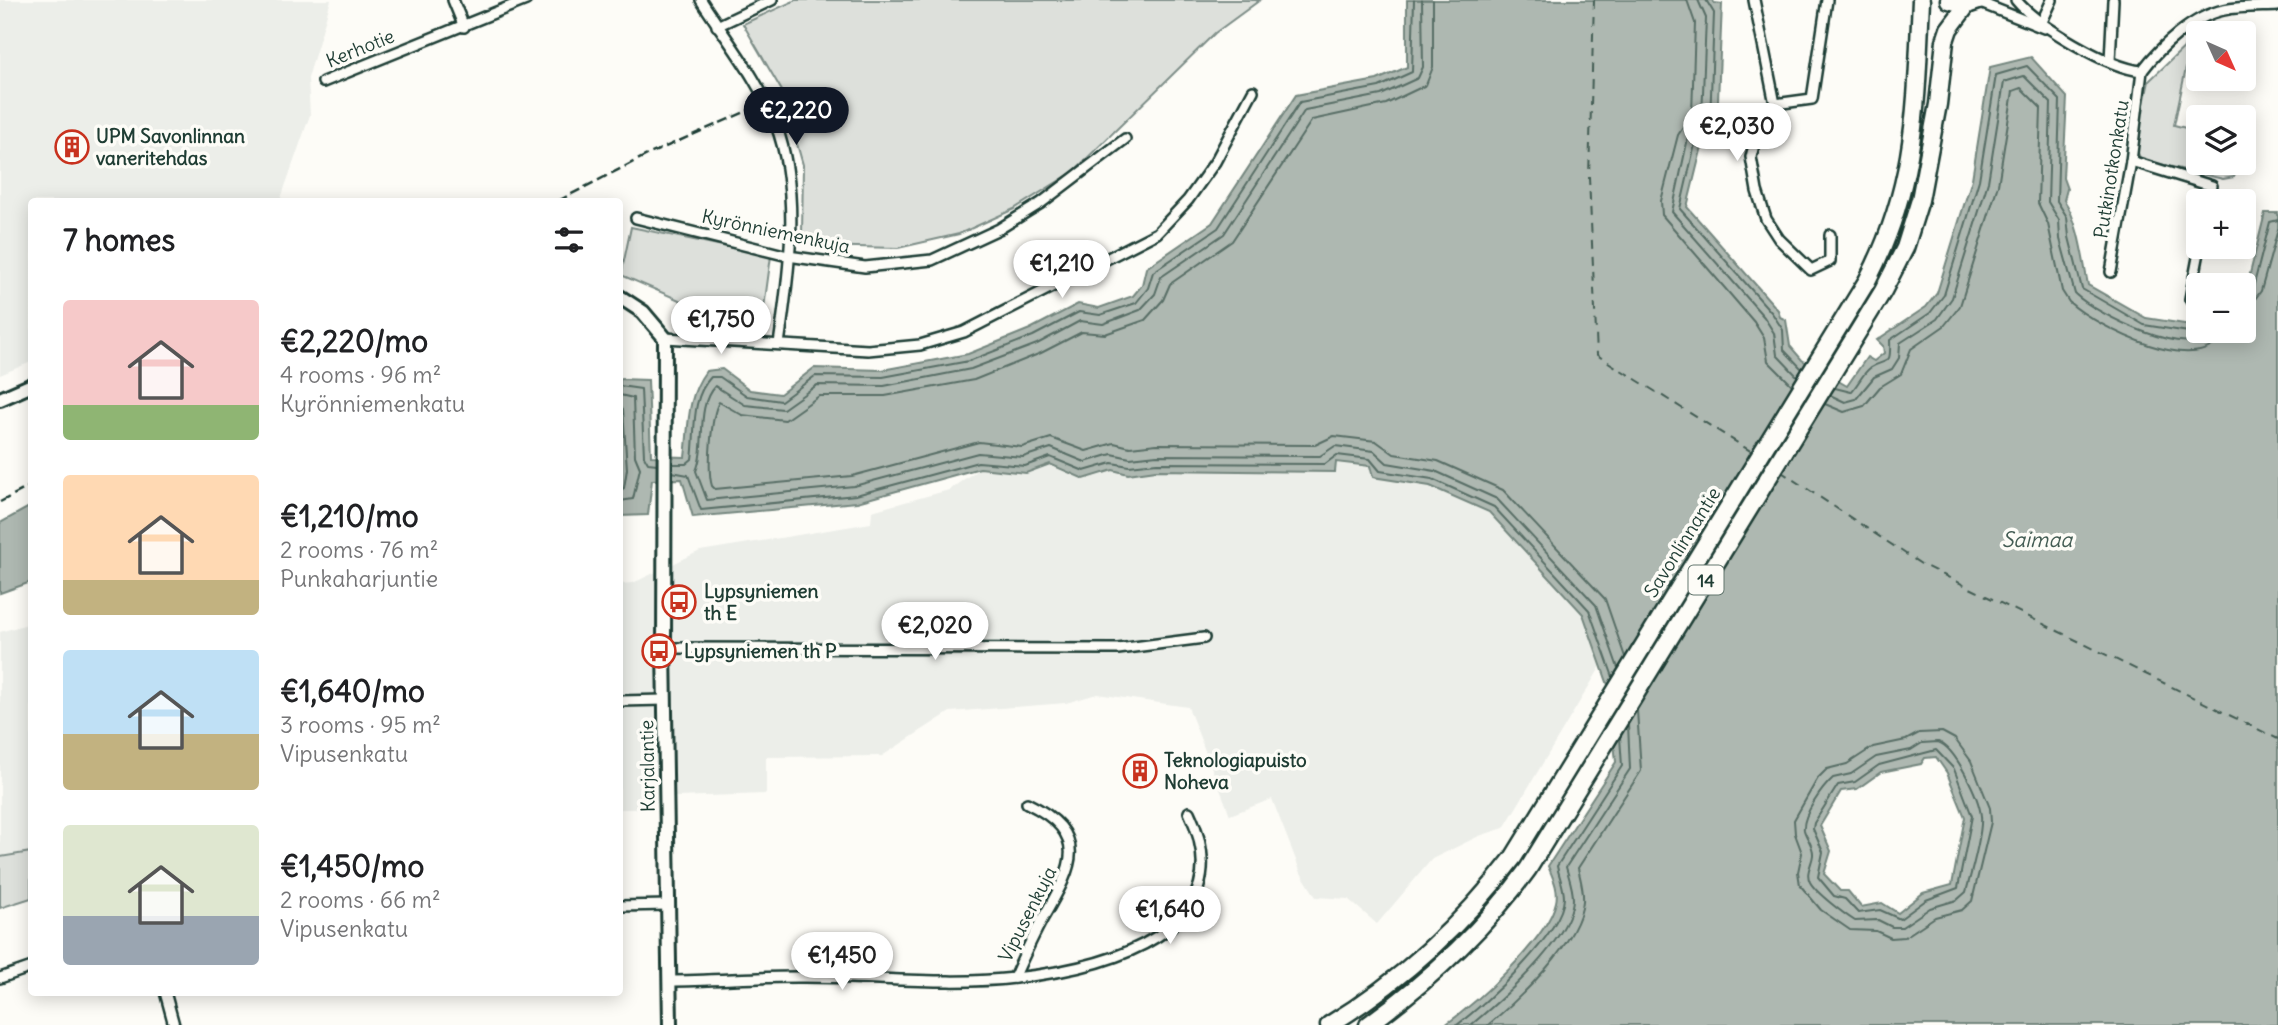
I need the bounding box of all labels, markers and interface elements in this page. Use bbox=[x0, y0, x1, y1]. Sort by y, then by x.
north arrow bbox=[2186, 21, 2256, 91]
map controls bbox=[2186, 21, 2256, 343]
street label: Kerhotie bbox=[322, 23, 398, 73]
pin: €2,220 bbox=[739, 88, 853, 147]
text: €2,220 bbox=[760, 95, 832, 124]
street label: Putkinotkonkatu bbox=[2088, 98, 2134, 240]
pin: €2,030 bbox=[1680, 104, 1794, 163]
button: layers bbox=[2186, 105, 2256, 175]
text: €2,030 bbox=[1699, 111, 1775, 140]
place label: UPM Savonlinnan vaneritehdas bbox=[96, 124, 245, 170]
building icon: UPM Savonlinnan vaneritehdas bbox=[53, 128, 91, 166]
button: + bbox=[2186, 189, 2256, 259]
street label: Kyrönniemenkuja bbox=[700, 204, 852, 258]
text: 7 homes bbox=[63, 221, 175, 259]
icon: filters bbox=[550, 221, 588, 259]
pin: €1,210 bbox=[1005, 240, 1119, 300]
text: €1,210 bbox=[1029, 248, 1095, 277]
button: − bbox=[2186, 273, 2256, 343]
pin: €1,750 bbox=[664, 296, 778, 356]
text: €1,750 bbox=[687, 304, 755, 333]
text: €2,220/mo bbox=[280, 322, 428, 360]
icon: home bbox=[119, 328, 203, 412]
text: 4 rooms · 96 m² bbox=[280, 360, 441, 389]
text: Kyrönniemenkatu bbox=[280, 389, 465, 418]
street label: Savonlinnantie bbox=[1639, 482, 1725, 602]
text: €1,210/mo bbox=[280, 497, 419, 535]
icon: home bbox=[119, 503, 203, 587]
water label: Saimaa bbox=[2002, 526, 2073, 553]
text: 2 rooms · 76 m² bbox=[280, 535, 438, 564]
text: Punkaharjuntie bbox=[280, 564, 438, 593]
road number: 14 bbox=[1688, 566, 1724, 594]
place label: Lypsyniemen th E bbox=[704, 579, 819, 625]
bus stop icon: Lypsyniemen th E bbox=[660, 583, 698, 621]
pin: €2,020 bbox=[878, 602, 992, 662]
text: €2,020 bbox=[897, 610, 973, 639]
bus stop icon: Lypsyniemen th P bbox=[640, 632, 678, 670]
place label: Lypsyniemen th P bbox=[684, 639, 837, 663]
text: €1,640/mo bbox=[280, 672, 425, 710]
icon: home bbox=[119, 678, 203, 762]
text: 3 rooms · 95 m² bbox=[280, 710, 441, 739]
street label: Karjalantie bbox=[634, 720, 660, 812]
text: Vipusenkatu bbox=[280, 739, 408, 768]
place label: Teknologiapuisto Noheva bbox=[1164, 748, 1307, 794]
building icon: Teknologiapuisto Noheva bbox=[1121, 752, 1159, 790]
text: €1,450/mo bbox=[280, 847, 424, 885]
icon: home bbox=[119, 853, 203, 937]
street label: Vipusenkuja bbox=[993, 862, 1061, 966]
text: 2 rooms · 66 m² bbox=[280, 885, 441, 914]
pin: €1,640 bbox=[1113, 886, 1227, 946]
text: €1,640 bbox=[1135, 894, 1205, 923]
text: Vipusenkatu bbox=[280, 914, 408, 943]
pin: €1,450 bbox=[785, 932, 899, 992]
text: €1,450 bbox=[807, 940, 877, 969]

